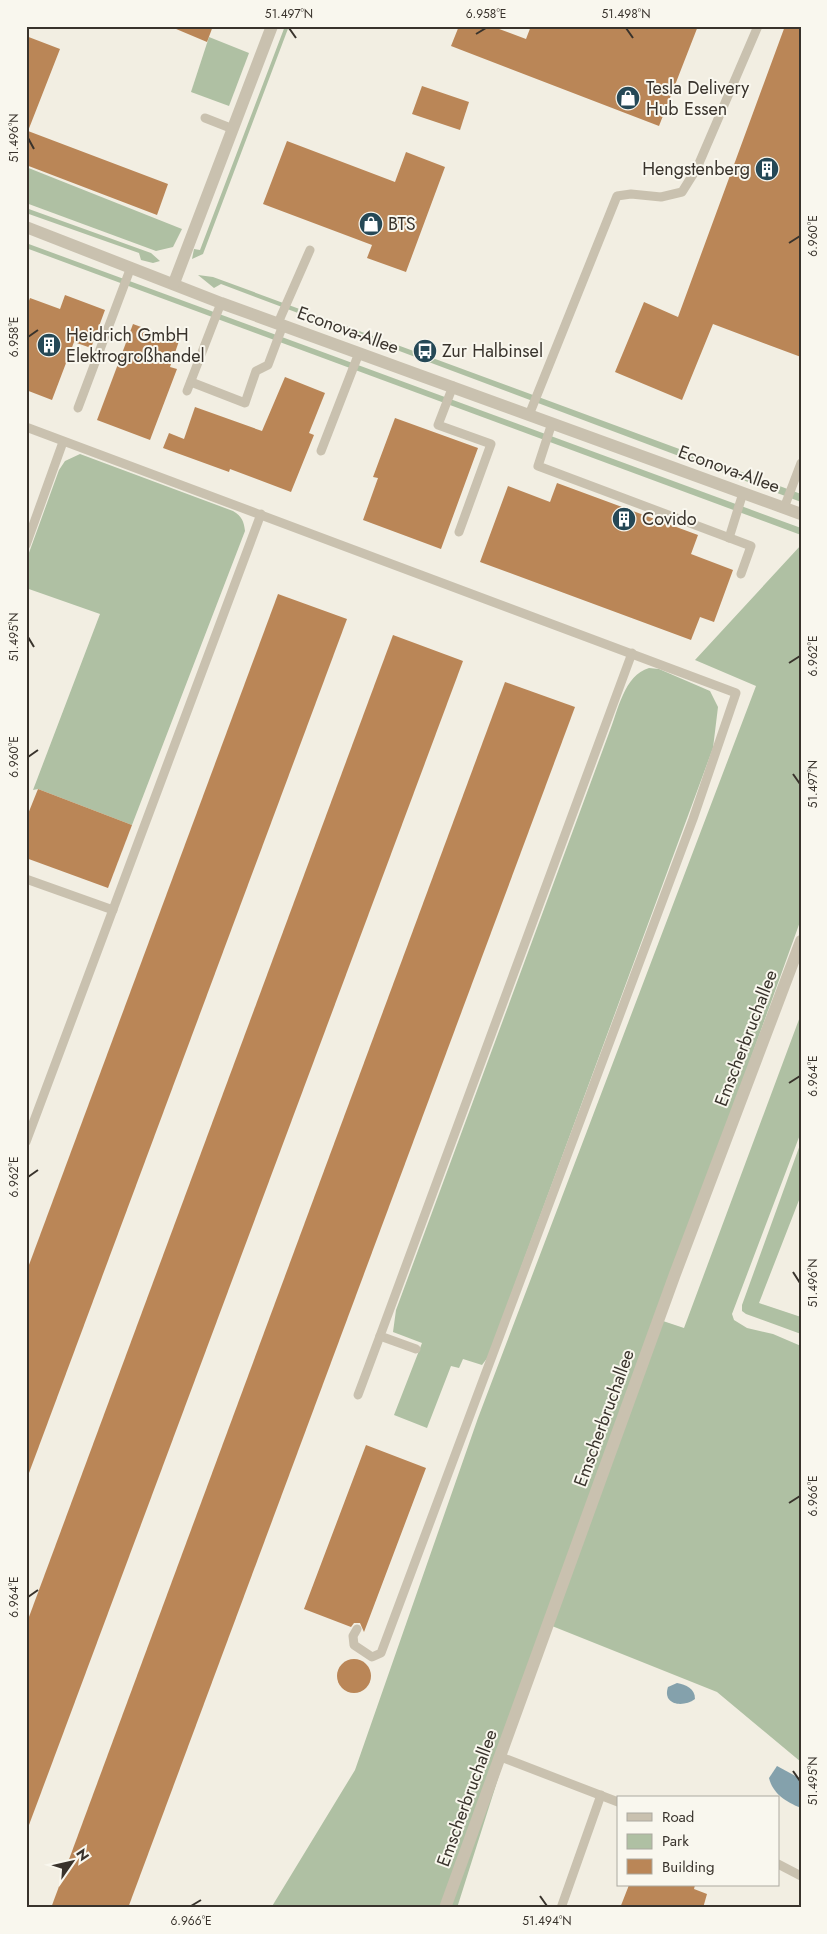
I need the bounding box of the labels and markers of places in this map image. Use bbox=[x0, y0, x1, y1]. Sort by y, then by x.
place label: Tesla Delivery Hub Essen bbox=[646, 75, 749, 122]
shop icon: Tesla Delivery Hub Essen bbox=[615, 85, 641, 111]
place label: Hengstenberg bbox=[642, 156, 750, 182]
building icon: Hengstenberg bbox=[754, 156, 780, 182]
shop icon: BTS bbox=[358, 211, 384, 237]
place label: BTS bbox=[388, 211, 416, 237]
place label: Heidrich GmbH Elektrogroßhandel bbox=[66, 322, 205, 369]
building icon: Heidrich GmbH Elektrogroßhandel bbox=[36, 332, 62, 358]
bus stop icon: Zur Halbinsel bbox=[412, 338, 438, 364]
place label: Zur Halbinsel bbox=[442, 338, 543, 364]
building icon: Covido bbox=[611, 506, 637, 532]
place label: Covido bbox=[642, 506, 697, 532]

